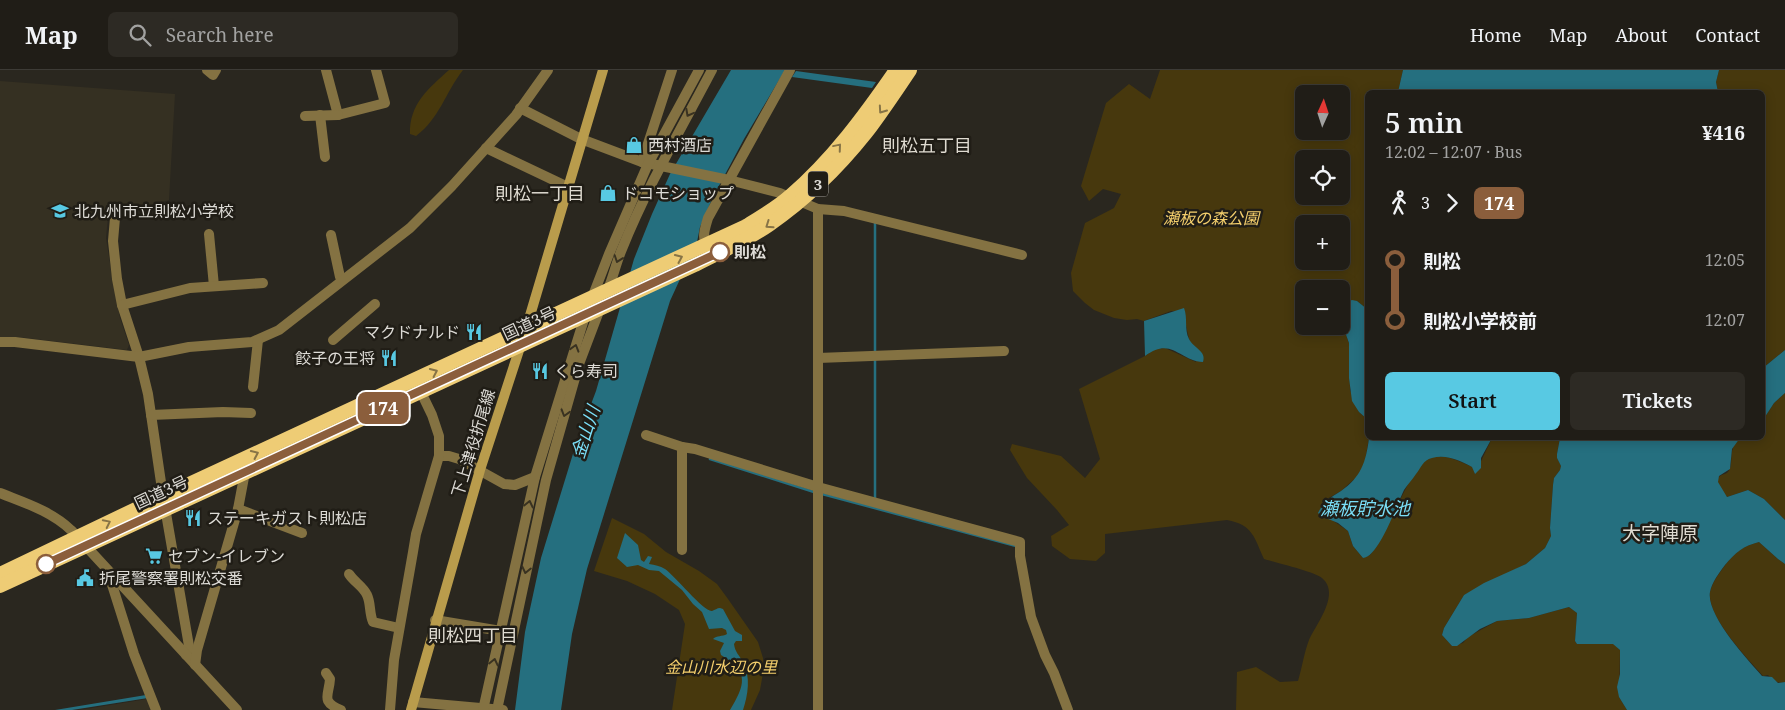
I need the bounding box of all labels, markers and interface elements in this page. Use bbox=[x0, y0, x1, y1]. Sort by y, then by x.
search box bbox=[108, 12, 458, 57]
text: Map bbox=[25, 18, 78, 51]
icon: search bbox=[126, 21, 154, 49]
text: Search here bbox=[166, 22, 274, 48]
text: Home bbox=[1470, 23, 1521, 47]
text: Map bbox=[1549, 23, 1587, 47]
text: About bbox=[1615, 23, 1667, 47]
text: Contact bbox=[1695, 23, 1760, 47]
north arrow bbox=[1295, 85, 1350, 140]
map controls bbox=[1295, 85, 1350, 335]
text: 5 min bbox=[1385, 103, 1463, 141]
one-way arrow bbox=[879, 104, 888, 114]
one-way arrow bbox=[685, 108, 695, 117]
text: ¥416 bbox=[1702, 120, 1745, 146]
district label: 則松五丁目 bbox=[882, 133, 972, 157]
place label: 西村酒店 bbox=[648, 134, 712, 156]
shop icon: 西村酒店 bbox=[624, 135, 644, 155]
text: 12:02 – 12:07 · Bus bbox=[1385, 141, 1522, 163]
one-way arrow bbox=[832, 144, 841, 153]
button: locate bbox=[1295, 150, 1350, 205]
road number: 3 bbox=[808, 172, 828, 196]
district label: 則松一丁目 bbox=[495, 181, 585, 205]
place label: ドコモショップ bbox=[622, 182, 734, 204]
shop icon: ドコモショップ bbox=[598, 183, 618, 203]
icon: walk bbox=[1385, 189, 1413, 217]
icon: forward bbox=[1438, 189, 1466, 217]
text: 174 bbox=[1484, 191, 1514, 215]
text: 3 bbox=[1421, 192, 1430, 214]
place label: 北九州市立則松小学校 bbox=[74, 200, 234, 222]
school or university icon: 北九州市立則松小学校 bbox=[50, 201, 70, 221]
park label: 瀬板の森公園 bbox=[1163, 207, 1261, 229]
button: + bbox=[1295, 215, 1350, 270]
one-way arrow bbox=[765, 219, 774, 228]
place label: 則松 bbox=[734, 241, 766, 263]
marker: 則松 bbox=[710, 242, 730, 262]
text: 則松 bbox=[1423, 248, 1461, 274]
text: 12:05 bbox=[1705, 249, 1745, 271]
one-way arrow bbox=[674, 254, 683, 264]
one-way arrow bbox=[614, 255, 624, 263]
button: − bbox=[1295, 280, 1350, 335]
street label: 国道3号 bbox=[499, 301, 559, 345]
text: 則松小学校前 bbox=[1423, 308, 1537, 334]
text: 12:07 bbox=[1705, 309, 1745, 331]
place label: マクドナルド bbox=[364, 321, 460, 343]
restaurant icon: マクドナルド bbox=[464, 322, 484, 342]
one-way arrow bbox=[569, 344, 579, 353]
place label: 餃子の王将 bbox=[295, 347, 375, 369]
restaurant icon: 餃子の王将 bbox=[379, 348, 399, 368]
place label: くら寿司 bbox=[554, 360, 618, 382]
restaurant icon: くら寿司 bbox=[530, 361, 550, 381]
one-way arrow bbox=[429, 367, 438, 378]
button: Start bbox=[1385, 372, 1560, 430]
button: Tickets bbox=[1570, 372, 1745, 430]
street label: 下上津役折尾線 bbox=[446, 386, 500, 500]
line badge: 174 bbox=[354, 392, 412, 424]
text: 174 bbox=[368, 396, 398, 420]
water label: 金山川 bbox=[565, 401, 605, 461]
one-way arrow bbox=[560, 408, 570, 416]
one-way arrow bbox=[250, 450, 259, 460]
street label: 国道3号 bbox=[131, 470, 191, 514]
water label: 瀬板貯水池 bbox=[1320, 496, 1412, 520]
one-way arrow bbox=[523, 499, 534, 508]
place label: ステーキガスト則松店 bbox=[207, 507, 367, 529]
restaurant icon: ステーキガスト則松店 bbox=[183, 508, 203, 528]
one-way arrow bbox=[102, 519, 111, 529]
district label: 大字陣原 bbox=[1622, 520, 1698, 546]
place label: セブン-イレブン bbox=[168, 545, 285, 567]
supermarket icon: セブン-イレブン bbox=[144, 546, 164, 566]
unlabelled marker bbox=[36, 554, 56, 574]
one-way arrow bbox=[521, 566, 532, 575]
place label: 折尾警察署則松交番 bbox=[99, 567, 243, 589]
public building icon: 折尾警察署則松交番 bbox=[75, 568, 95, 588]
district label: 則松四丁目 bbox=[428, 623, 518, 647]
park label: 金山川水辺の里 bbox=[665, 656, 778, 678]
one-way arrow bbox=[488, 658, 499, 667]

